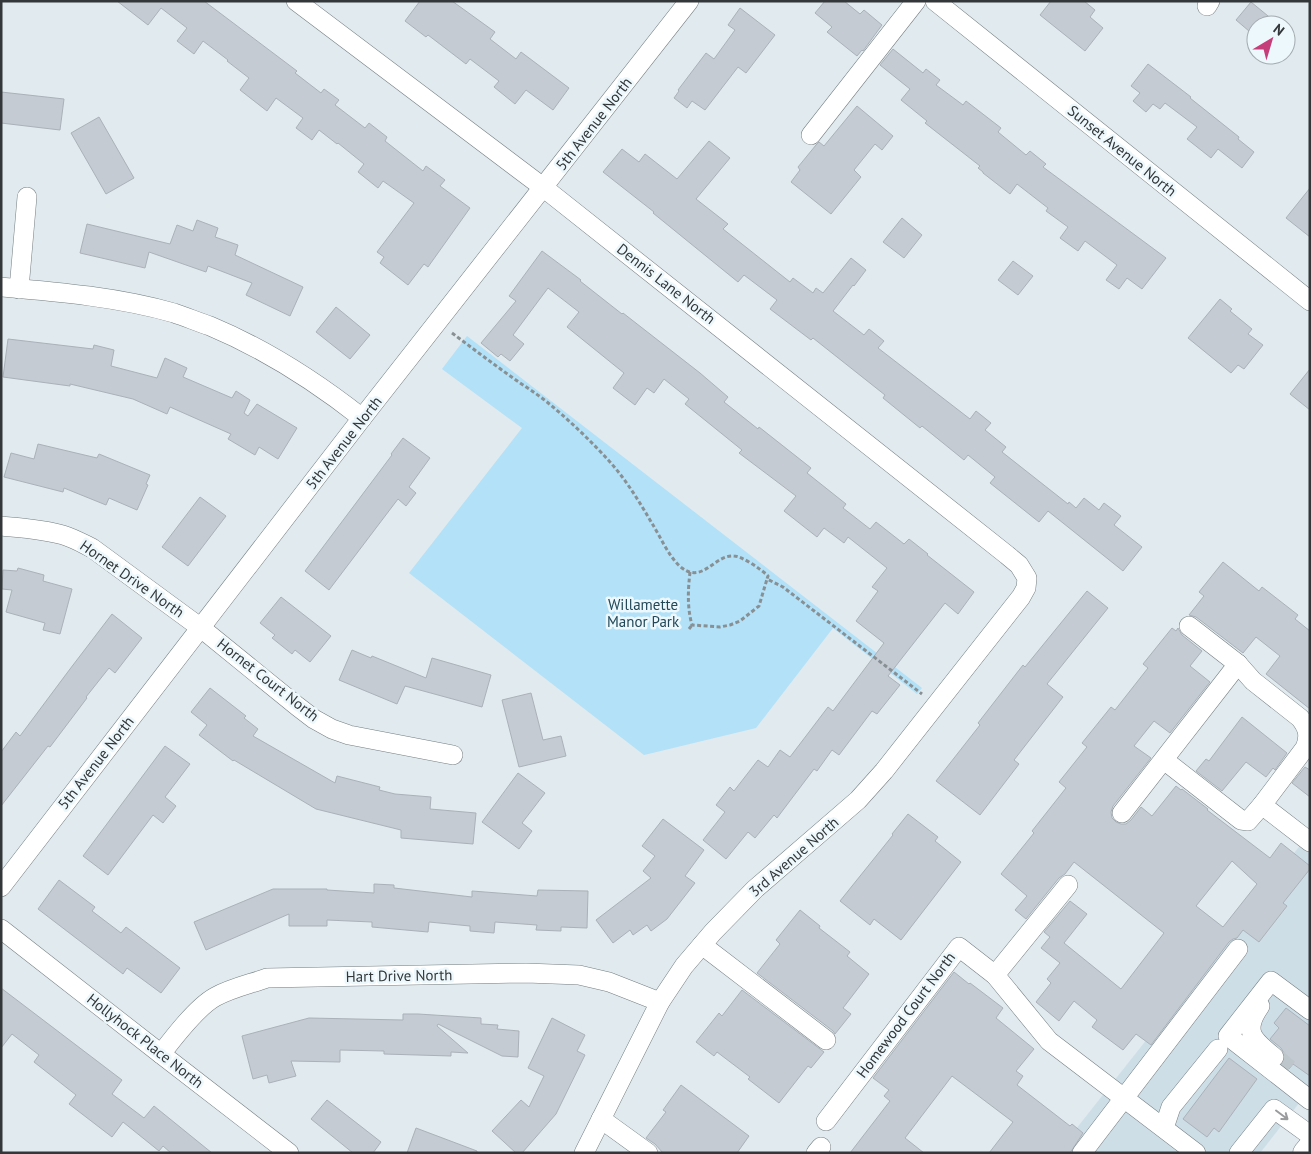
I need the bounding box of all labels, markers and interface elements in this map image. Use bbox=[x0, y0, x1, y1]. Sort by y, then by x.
north arrow bbox=[1246, 15, 1296, 65]
text: N bbox=[1270, 20, 1288, 40]
street label: 5th Avenue North bbox=[551, 73, 636, 174]
street label: Sunset Avenue North bbox=[1064, 101, 1181, 200]
street label: Dennis Lane North bbox=[613, 239, 719, 328]
street label: 5th Avenue North bbox=[301, 392, 386, 493]
street label: Hornet Drive North bbox=[77, 536, 188, 622]
park label: Willamette Manor Park bbox=[607, 595, 680, 631]
street label: Hornet Court North bbox=[214, 634, 323, 725]
street label: 5th Avenue North bbox=[53, 712, 138, 813]
street label: 3rd Avenue North bbox=[745, 812, 842, 901]
street label: Homewood Court North bbox=[852, 948, 959, 1081]
street label: Hart Drive North bbox=[345, 965, 453, 986]
street label: Hollyhock Place North bbox=[83, 989, 207, 1092]
one-way arrow bbox=[1275, 1109, 1288, 1120]

